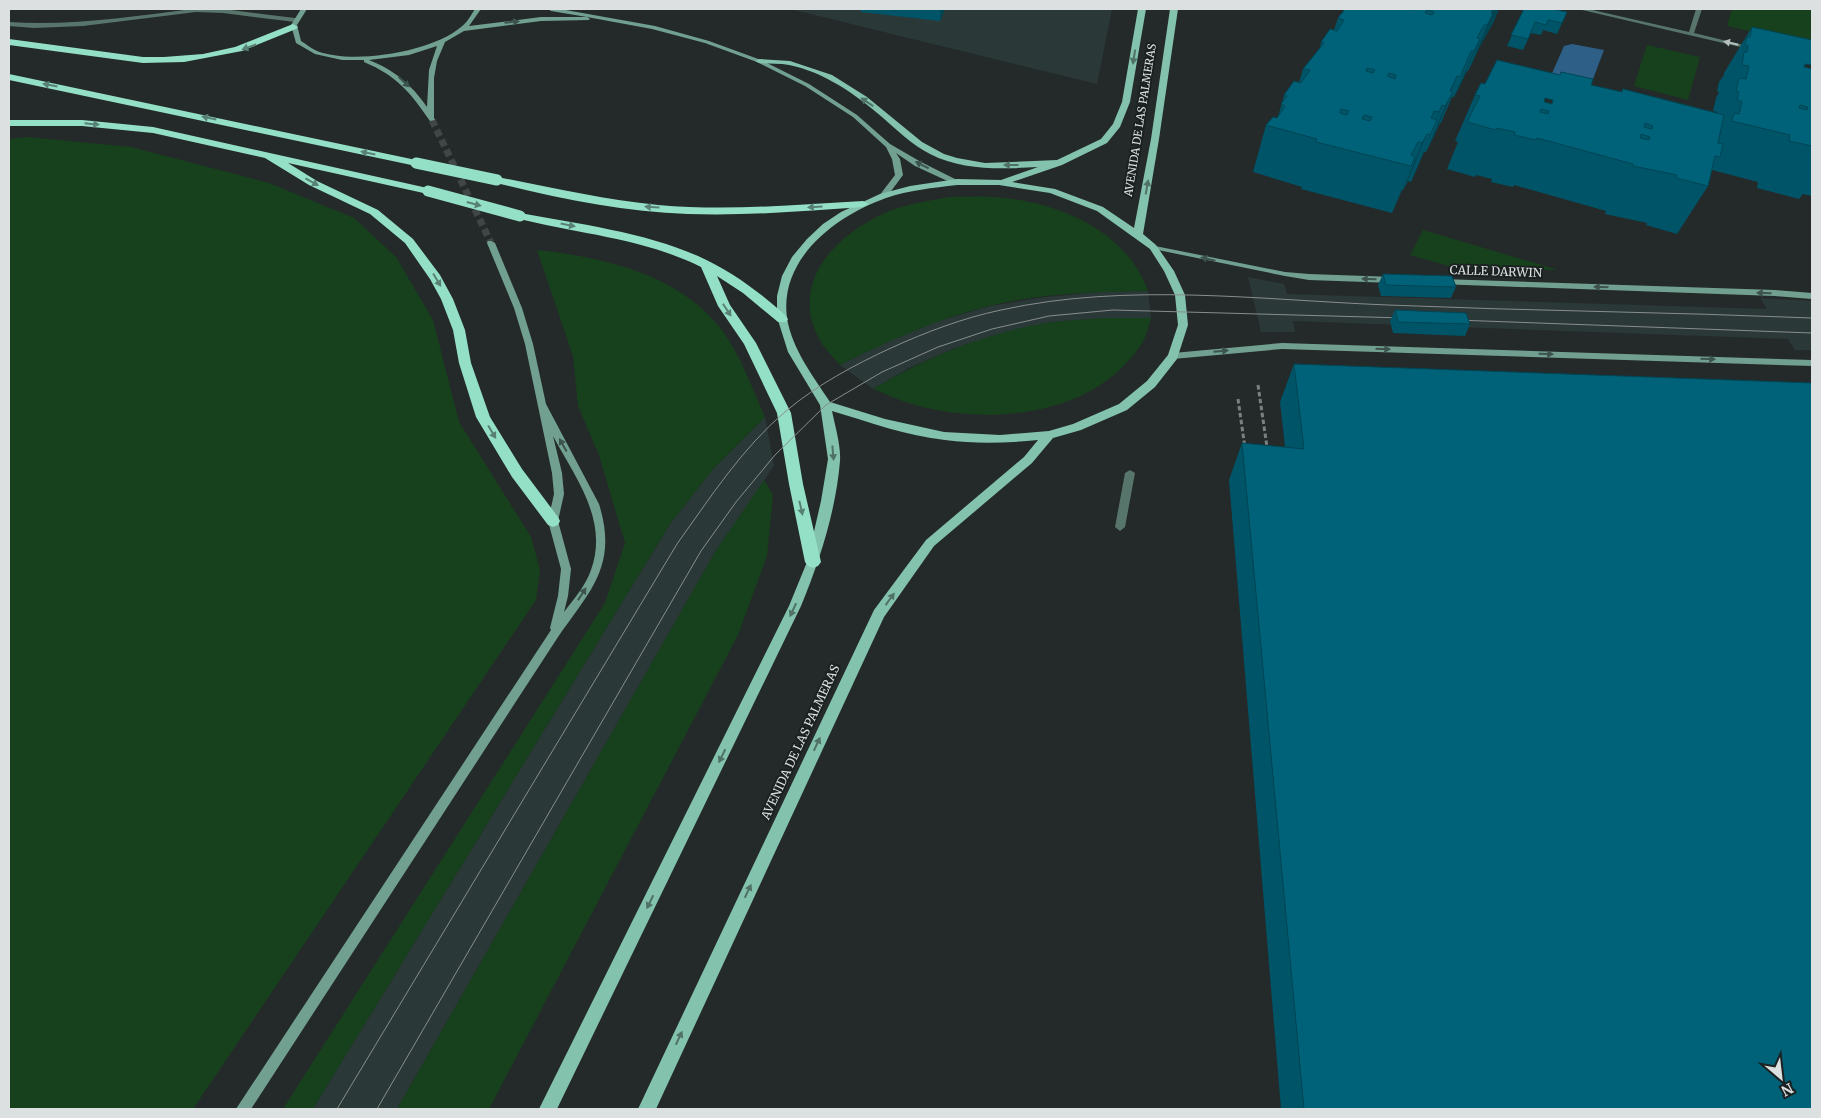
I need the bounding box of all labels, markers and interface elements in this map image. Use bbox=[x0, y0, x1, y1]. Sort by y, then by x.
one-way arrow bbox=[504, 18, 520, 26]
one-way arrow bbox=[1723, 39, 1738, 47]
street label: AVENIDA DE LAS PALMERAS bbox=[1121, 42, 1159, 199]
one-way arrow bbox=[241, 44, 256, 51]
one-way arrow bbox=[1129, 49, 1137, 65]
one-way arrow bbox=[397, 76, 409, 88]
one-way arrow bbox=[42, 80, 58, 88]
one-way arrow bbox=[861, 97, 874, 107]
one-way arrow bbox=[202, 114, 217, 122]
one-way arrow bbox=[85, 121, 101, 129]
one-way arrow bbox=[360, 149, 375, 157]
one-way arrow bbox=[915, 161, 929, 169]
one-way arrow bbox=[1002, 161, 1018, 169]
one-way arrow bbox=[304, 178, 319, 186]
one-way arrow bbox=[1143, 179, 1151, 195]
one-way arrow bbox=[466, 200, 481, 208]
one-way arrow bbox=[644, 203, 660, 211]
one-way arrow bbox=[806, 204, 822, 212]
one-way arrow bbox=[560, 222, 576, 230]
one-way arrow bbox=[1201, 255, 1216, 263]
street label: CALLE DARWIN bbox=[1449, 262, 1543, 280]
one-way arrow bbox=[432, 273, 441, 286]
one-way arrow bbox=[1361, 275, 1377, 283]
one-way arrow bbox=[1593, 283, 1609, 291]
one-way arrow bbox=[1755, 288, 1771, 296]
one-way arrow bbox=[723, 303, 732, 317]
one-way arrow bbox=[1376, 345, 1392, 353]
one-way arrow bbox=[1213, 347, 1229, 355]
one-way arrow bbox=[1538, 350, 1554, 358]
one-way arrow bbox=[1700, 356, 1716, 364]
one-way arrow bbox=[488, 425, 497, 438]
one-way arrow bbox=[559, 438, 567, 452]
one-way arrow bbox=[829, 446, 837, 462]
one-way arrow bbox=[797, 501, 805, 516]
one-way arrow bbox=[577, 588, 587, 601]
one-way arrow bbox=[885, 592, 895, 606]
one-way arrow bbox=[789, 603, 797, 617]
street label: AVENIDA DE LAS PALMERAS bbox=[757, 662, 842, 823]
one-way arrow bbox=[814, 737, 822, 751]
one-way arrow bbox=[717, 748, 726, 763]
one-way arrow bbox=[745, 884, 753, 898]
one-way arrow bbox=[646, 894, 654, 909]
one-way arrow bbox=[675, 1031, 683, 1045]
north arrow bbox=[1756, 1053, 1806, 1103]
text: N bbox=[1778, 1079, 1796, 1100]

